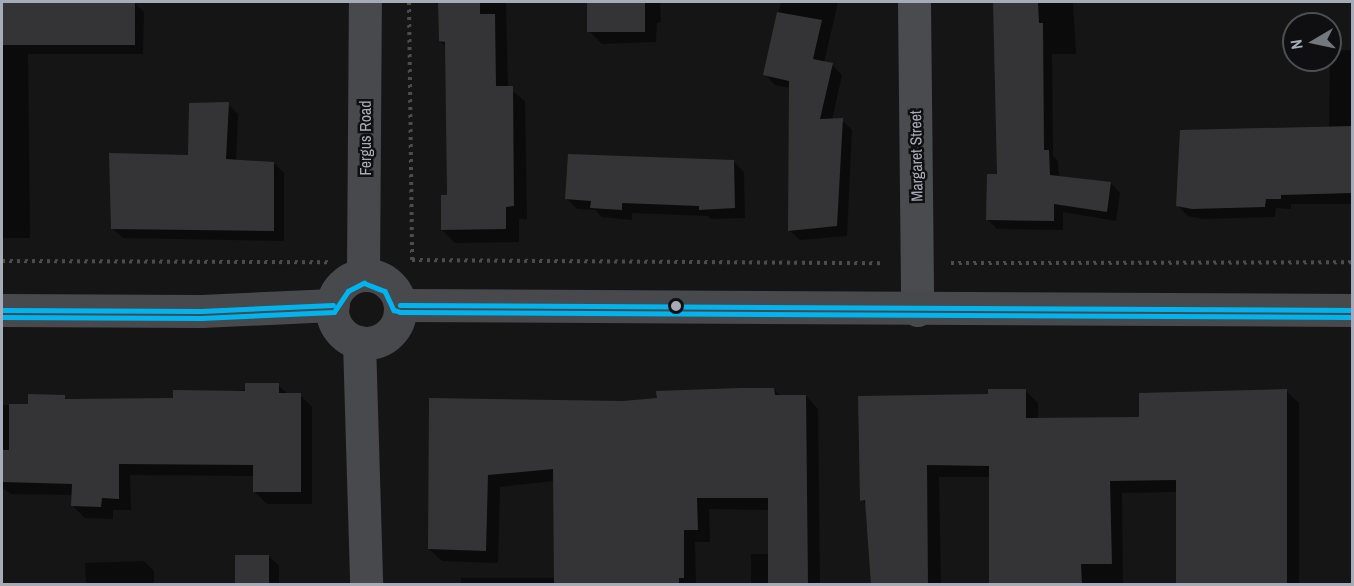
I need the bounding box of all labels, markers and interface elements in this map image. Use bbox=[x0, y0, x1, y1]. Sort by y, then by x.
north arrow bbox=[1282, 12, 1342, 72]
text: N bbox=[1285, 38, 1308, 51]
street label: Fergus Road bbox=[355, 100, 375, 176]
street label: Margaret Street bbox=[906, 110, 926, 202]
unlabelled marker bbox=[670, 300, 682, 312]

